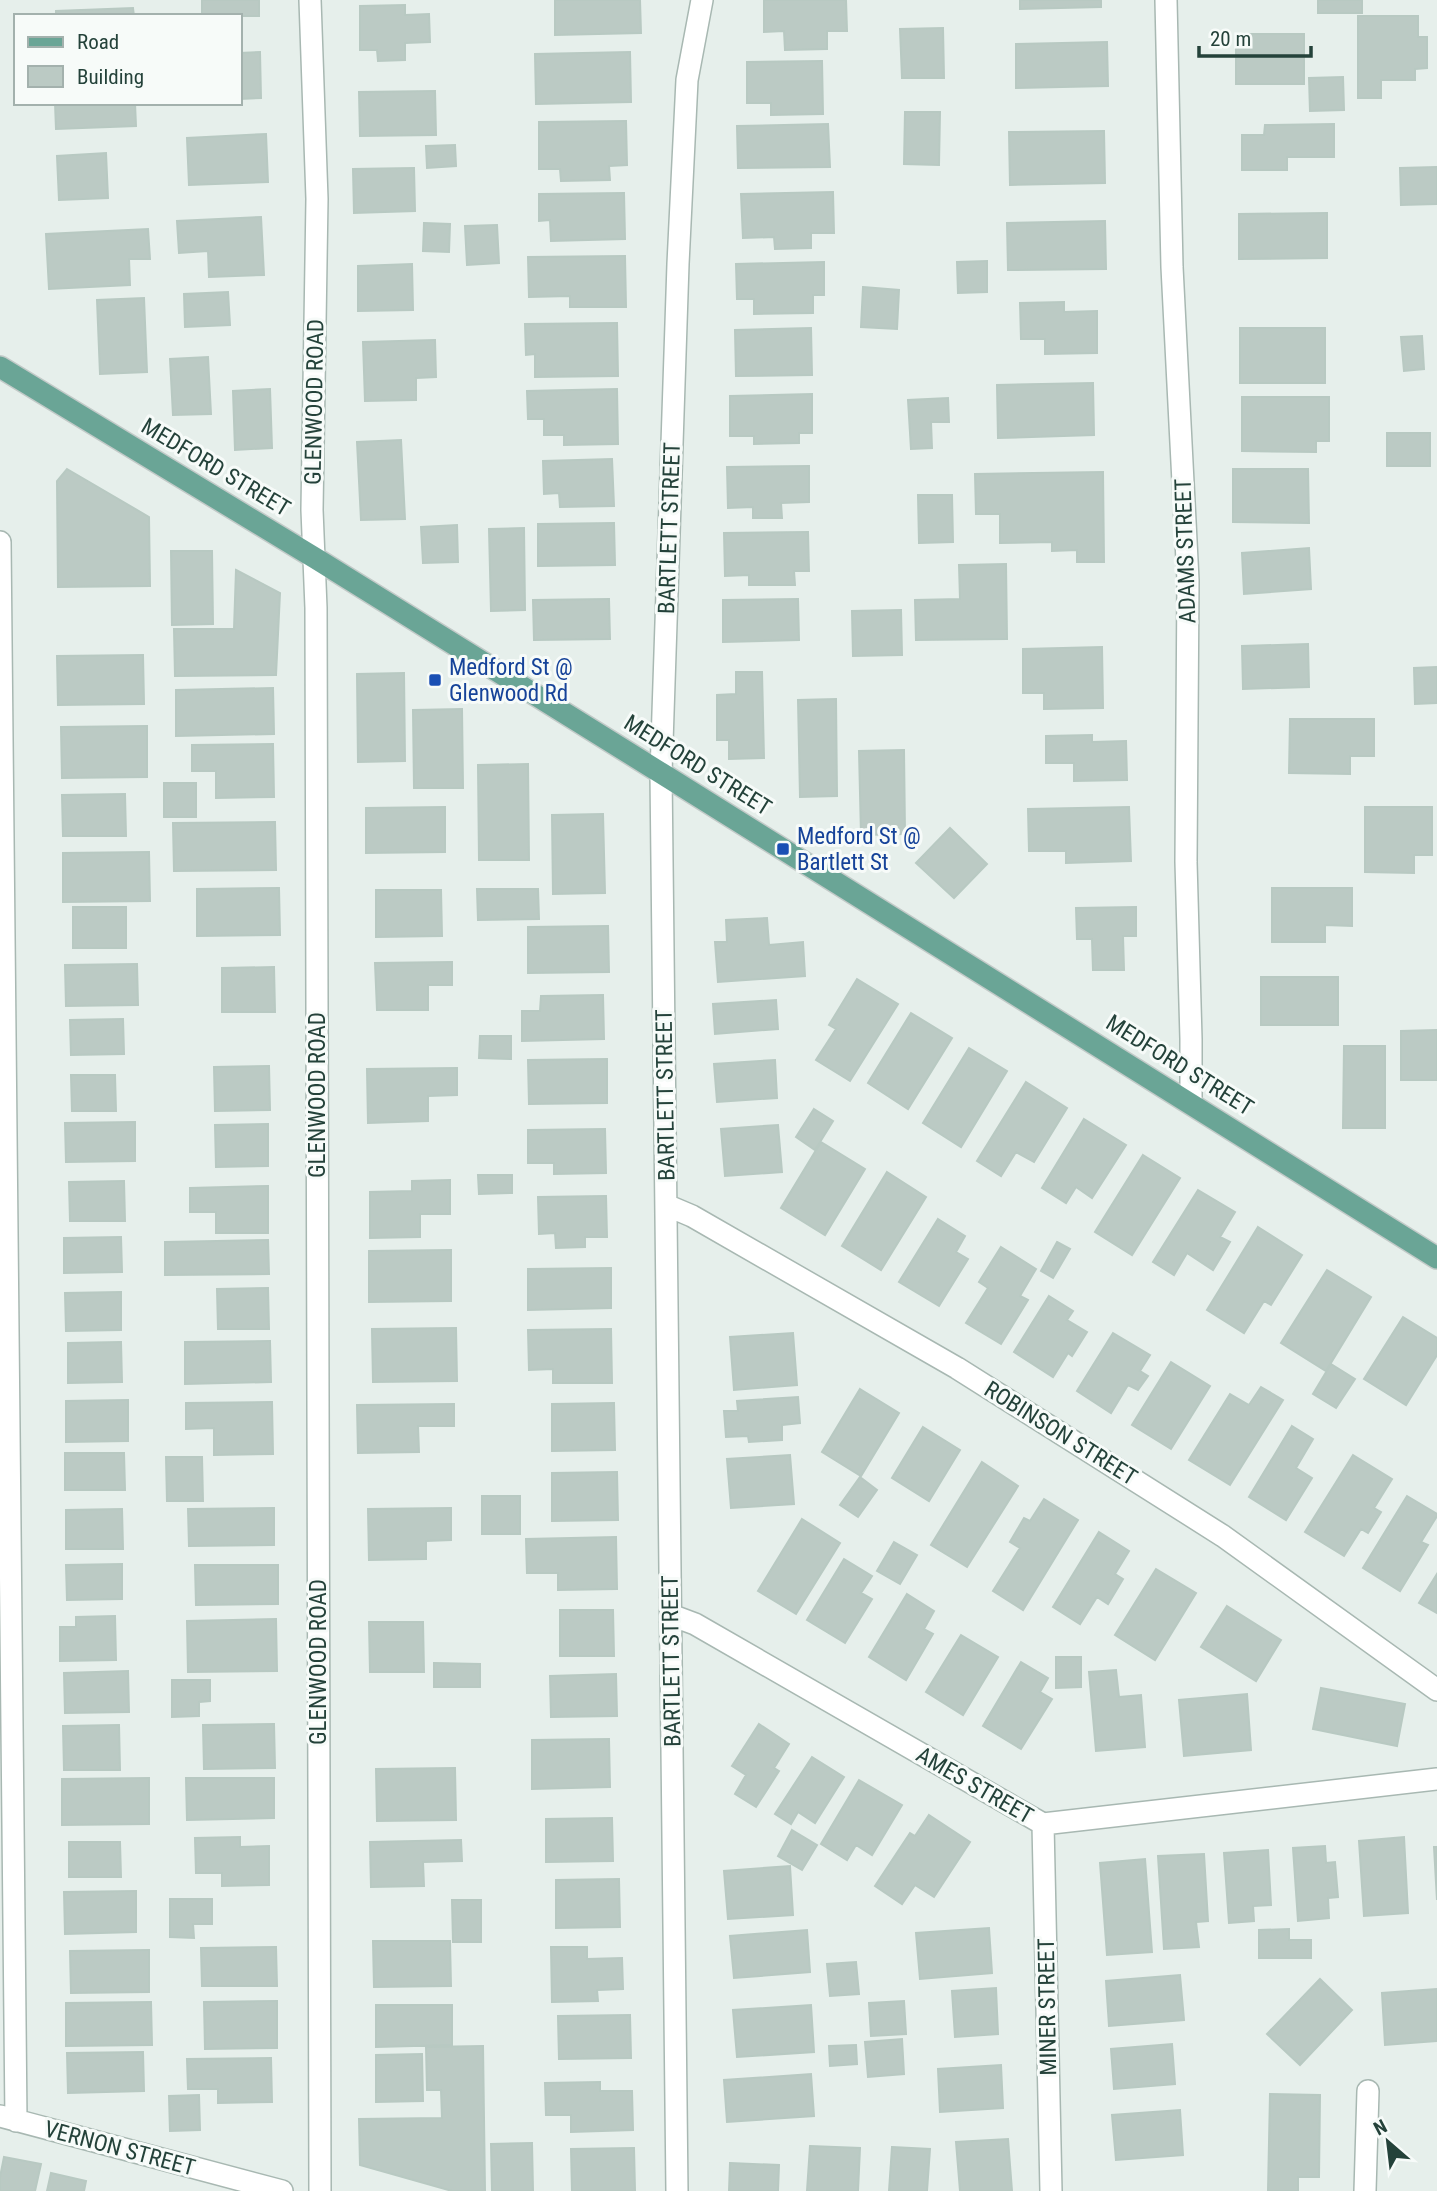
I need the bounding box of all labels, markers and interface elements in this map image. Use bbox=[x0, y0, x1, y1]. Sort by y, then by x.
legend bbox=[14, 14, 242, 105]
scale bar bbox=[1199, 14, 1311, 58]
text: 20 m bbox=[1210, 27, 1251, 51]
text: Road bbox=[77, 30, 119, 54]
text: Building bbox=[77, 65, 144, 89]
street label: GLENWOOD ROAD bbox=[300, 319, 329, 485]
street label: MEDFORD STREET bbox=[137, 412, 295, 522]
street label: BARTLETT STREET bbox=[653, 442, 686, 614]
street label: ADAMS STREET bbox=[1169, 478, 1202, 624]
place label: Medford St @ Glenwood Rd bbox=[449, 654, 573, 707]
marker: Medford St @ Glenwood Rd bbox=[427, 672, 443, 688]
street label: MEDFORD STREET bbox=[619, 709, 776, 822]
place label: Medford St @ Bartlett St bbox=[797, 823, 921, 876]
marker: Medford St @ Bartlett St bbox=[775, 841, 791, 857]
street label: BARTLETT STREET bbox=[651, 1009, 680, 1181]
street label: MEDFORD STREET bbox=[1101, 1009, 1258, 1122]
street label: GLENWOOD ROAD bbox=[304, 1012, 331, 1178]
street label: ROBINSON STREET bbox=[979, 1376, 1142, 1491]
street label: BARTLETT STREET bbox=[657, 1575, 686, 1747]
street label: GLENWOOD ROAD bbox=[305, 1579, 332, 1745]
street label: AMES STREET bbox=[912, 1741, 1038, 1830]
street label: MINER STREET bbox=[1033, 1938, 1062, 2076]
north arrow bbox=[1353, 2107, 1423, 2177]
street label: VERNON STREET bbox=[41, 2115, 198, 2182]
text: N bbox=[1370, 2115, 1391, 2140]

